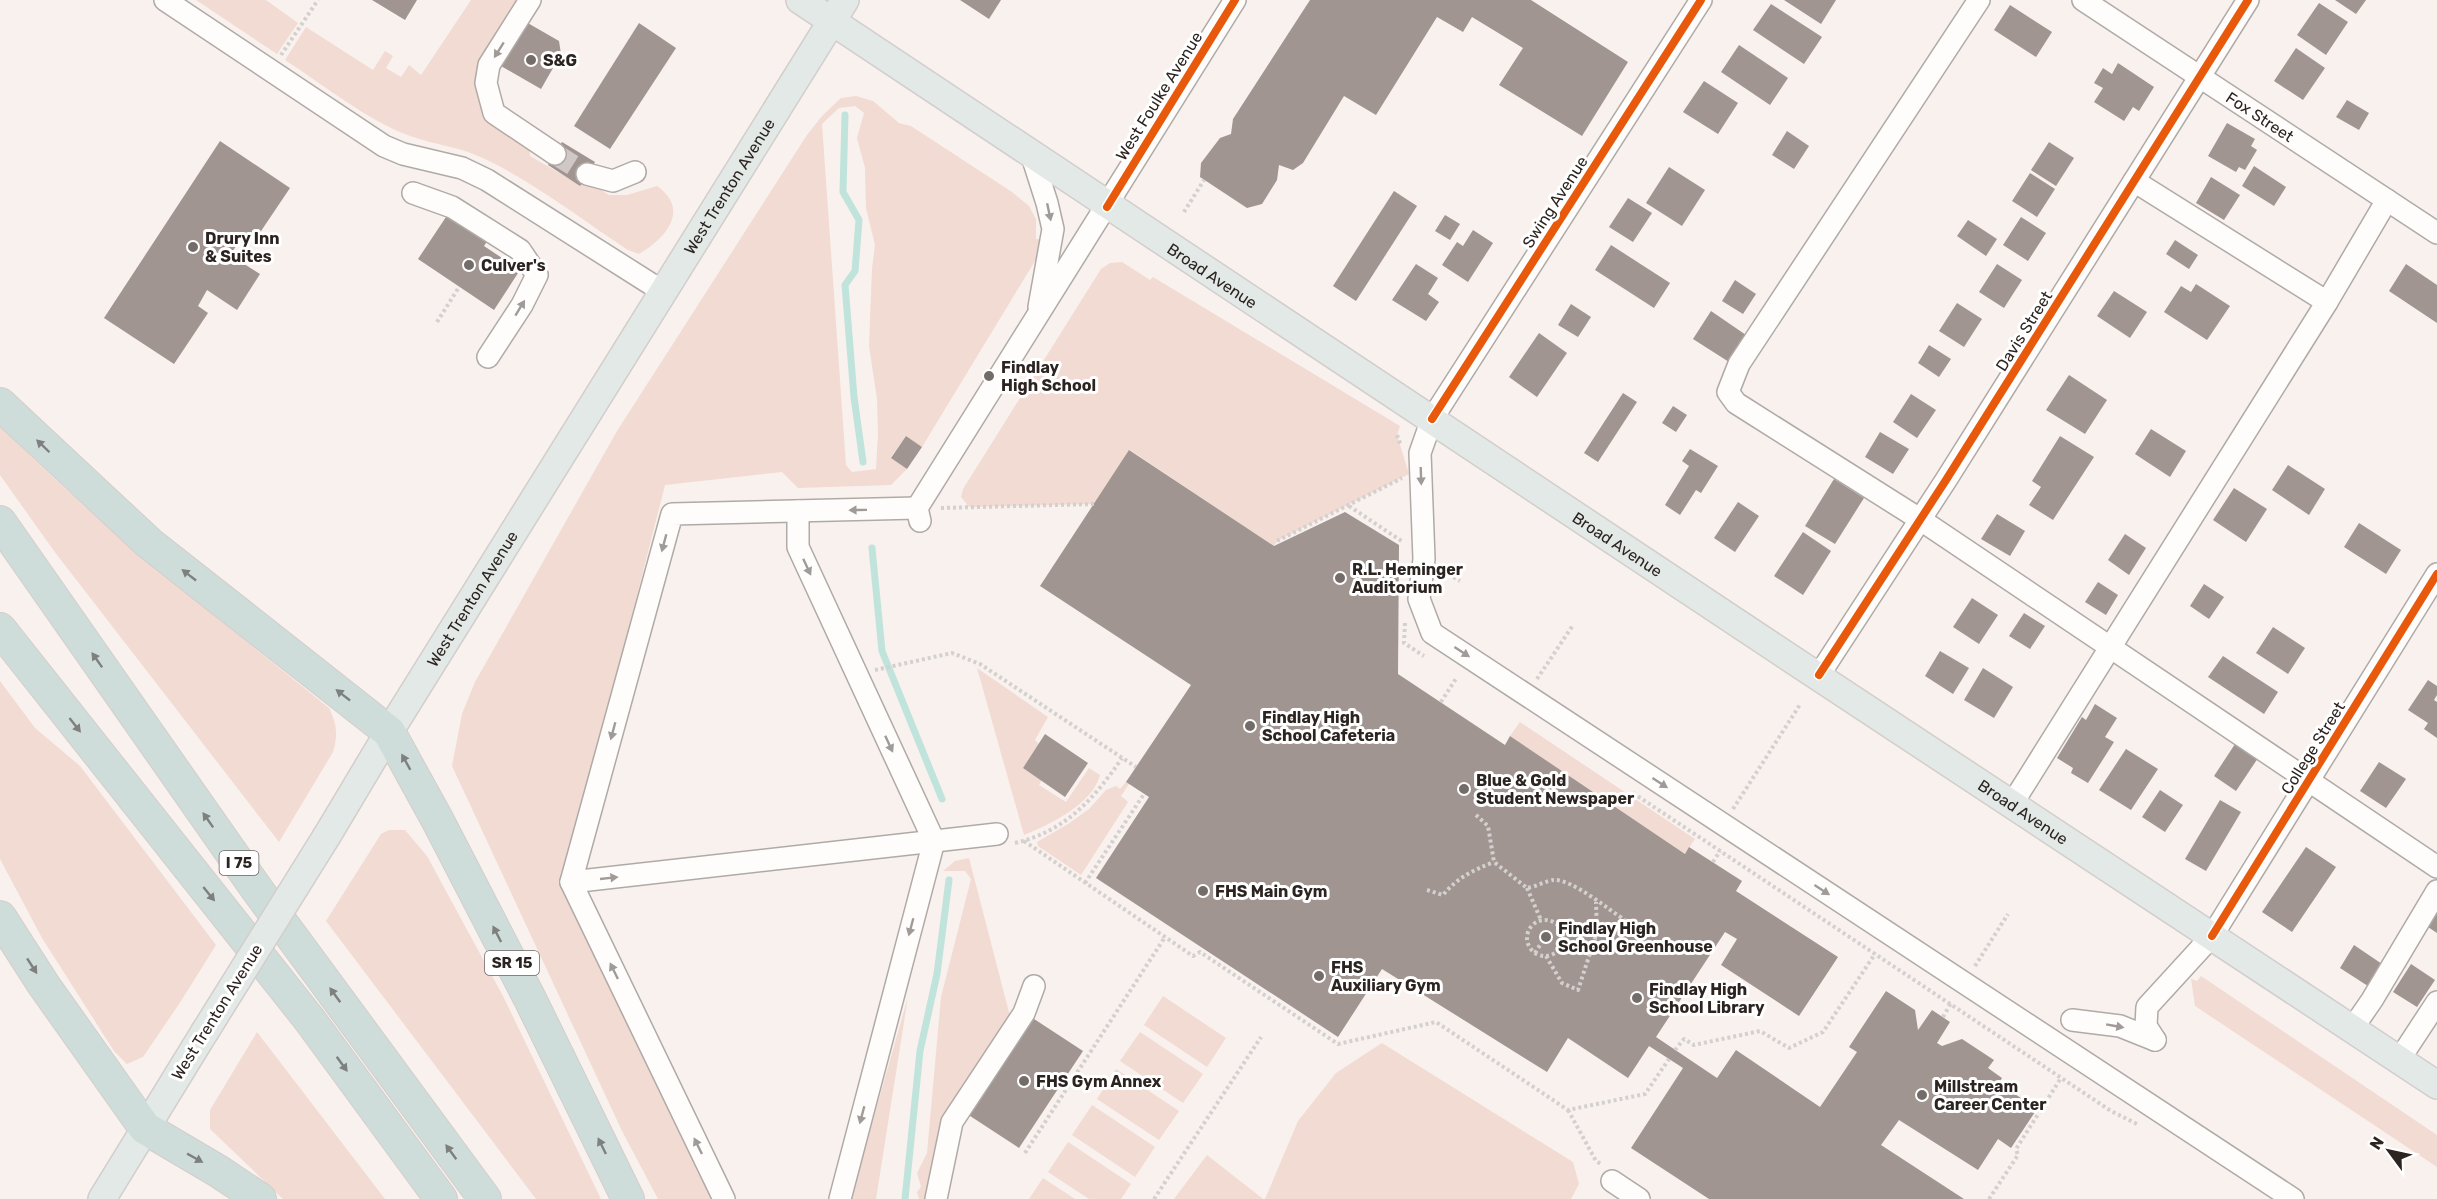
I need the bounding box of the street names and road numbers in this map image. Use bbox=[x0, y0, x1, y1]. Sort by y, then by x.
street label: West Foulke Avenue bbox=[1112, 28, 1206, 164]
street label: Fox Street bbox=[2223, 87, 2297, 146]
street label: West Trenton Avenue bbox=[680, 115, 779, 258]
street label: Swing Avenue bbox=[1518, 153, 1592, 251]
street label: Broad Avenue bbox=[1164, 239, 1261, 312]
street label: Davis Street bbox=[1992, 287, 2056, 375]
street label: Broad Avenue bbox=[1569, 508, 1666, 581]
street label: West Trenton Avenue bbox=[423, 527, 522, 670]
street label: College Street bbox=[2277, 698, 2349, 798]
street label: Broad Avenue bbox=[1975, 775, 2072, 848]
road number: I 75 bbox=[220, 851, 258, 875]
street label: West Trenton Avenue bbox=[167, 941, 267, 1083]
road number: SR 15 bbox=[485, 951, 539, 975]

